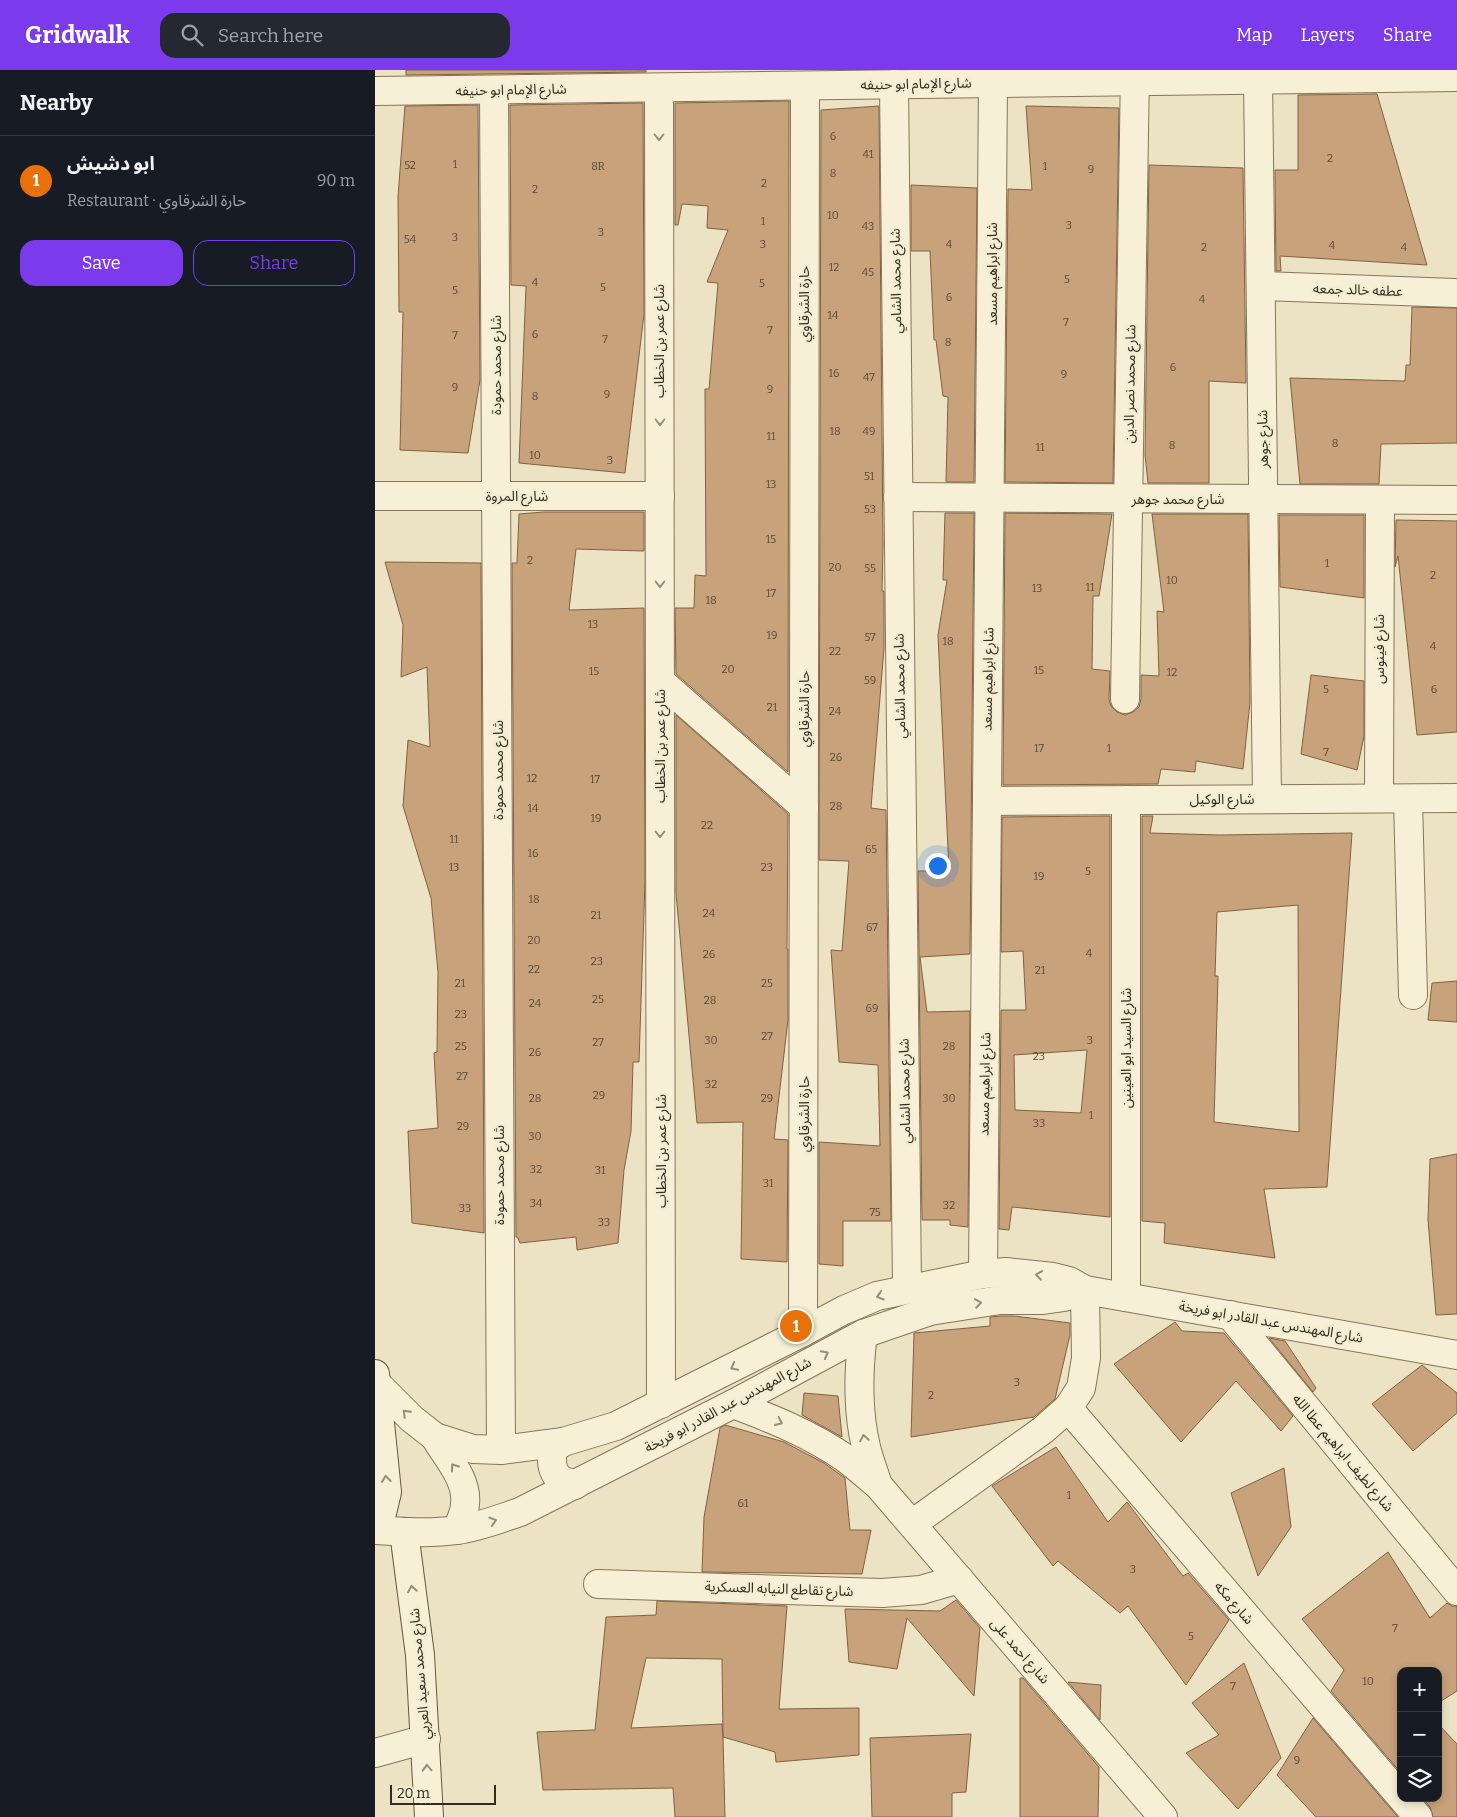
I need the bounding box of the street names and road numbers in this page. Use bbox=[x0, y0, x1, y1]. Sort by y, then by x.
street label: شارع الإمام ابو حنيفه bbox=[860, 75, 972, 95]
street label: شارع الإمام ابو حنيفه bbox=[455, 81, 567, 101]
street label: شارع ابراهيم مسعد bbox=[984, 222, 1003, 326]
street label: شارع محمد الشامي bbox=[887, 228, 908, 334]
street label: حارة الشرقاوي bbox=[796, 266, 815, 342]
street label: عطفه خالد جمعه bbox=[1313, 280, 1403, 300]
street label: شارع عمر بن الخطاب bbox=[651, 284, 670, 398]
street label: شارع محمد حمودة bbox=[488, 315, 507, 415]
street label: شارع محمد نصر الدين bbox=[1120, 324, 1142, 444]
street label: شارع جوهر bbox=[1254, 410, 1274, 469]
street label: شارع المروة bbox=[486, 488, 548, 507]
street label: شارع محمد جوهر bbox=[1130, 491, 1225, 510]
street label: شارع فينوس bbox=[1371, 614, 1390, 684]
street label: شارع ابراهيم مسعد bbox=[979, 627, 999, 731]
street label: شارع محمد الشامي bbox=[891, 633, 912, 739]
street label: حارة الشرقاوي bbox=[796, 671, 815, 747]
street label: شارع عمر بن الخطاب bbox=[652, 689, 671, 803]
street label: شارع محمد حمودة bbox=[490, 720, 509, 820]
street label: شارع الوكيل bbox=[1190, 791, 1254, 810]
street label: شارع السيد ابو العينين bbox=[1118, 988, 1137, 1108]
street label: شارع ابراهيم مسعد bbox=[976, 1032, 996, 1136]
street label: شارع محمد الشامي bbox=[896, 1038, 917, 1144]
street label: حارة الشرقاوي bbox=[796, 1076, 815, 1152]
street label: شارع عمر بن الخطاب bbox=[653, 1094, 672, 1208]
street label: شارع محمد حمودة bbox=[491, 1125, 510, 1225]
street label: شارع المهندس عبد القادر ابو فريخة bbox=[1177, 1297, 1364, 1349]
street label: شارع المهندس عبد القادر ابو فريخة bbox=[642, 1354, 815, 1458]
street label: شارع لطيف ابراهيم عطا الله bbox=[1287, 1391, 1397, 1517]
street label: شارع تقاطع النيابه العسكرية bbox=[704, 1578, 854, 1602]
street label: شارع مكه bbox=[1209, 1578, 1257, 1629]
street label: شارع محمد سعيد العربي bbox=[406, 1607, 436, 1740]
street label: شارع احمد على bbox=[985, 1615, 1053, 1689]

